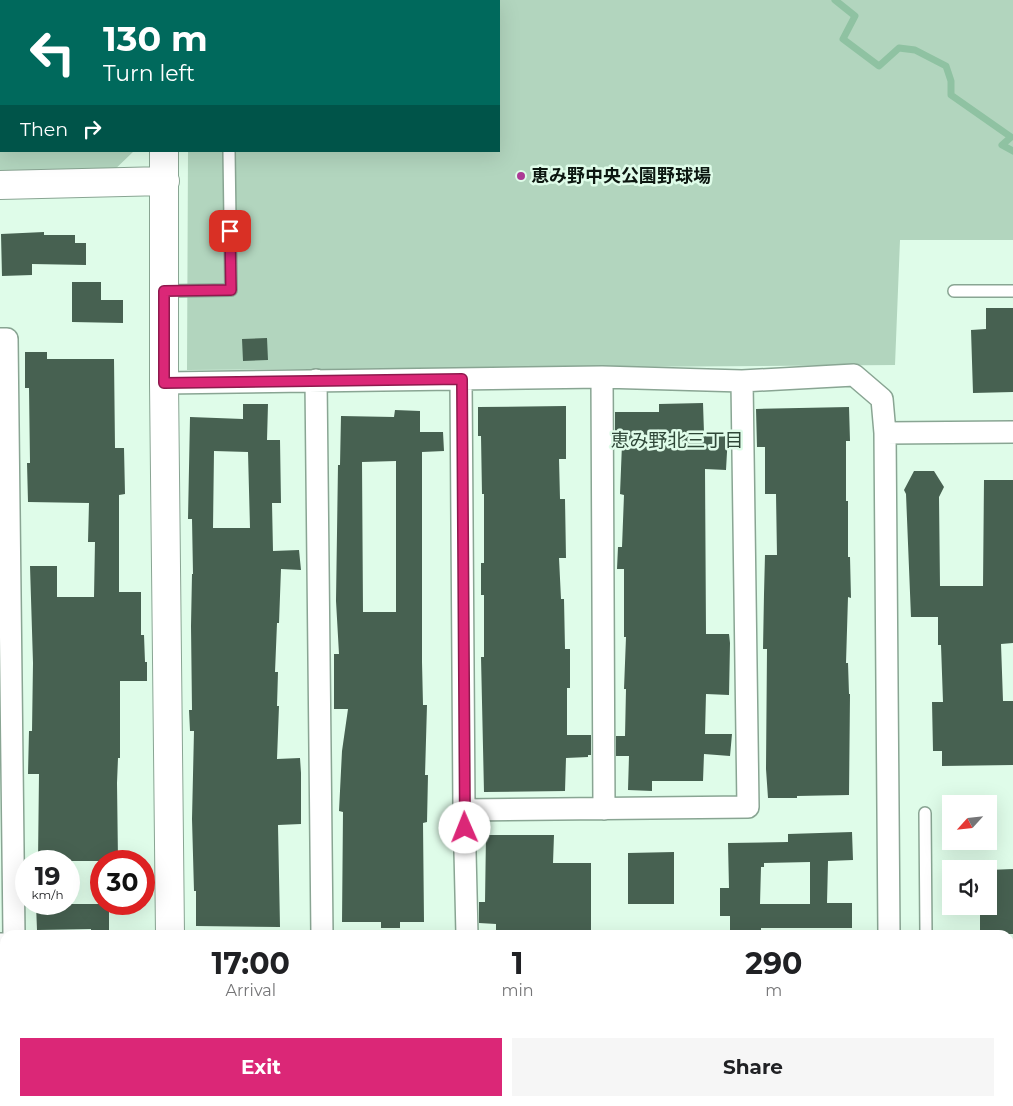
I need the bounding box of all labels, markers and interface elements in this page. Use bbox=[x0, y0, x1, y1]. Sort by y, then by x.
text: 130 m bbox=[103, 17, 208, 60]
icon: left bbox=[20, 20, 85, 85]
text: Turn left bbox=[103, 60, 195, 87]
icon: right bbox=[78, 115, 106, 143]
text: Then bbox=[20, 118, 68, 141]
place label: 恵み野中央公園野球場 bbox=[531, 165, 711, 187]
marker: 恵み野中央公園野球場 bbox=[515, 170, 527, 182]
pin bbox=[209, 210, 251, 252]
icon: arrive bbox=[216, 217, 244, 245]
district label: 恵み野北三丁目 bbox=[610, 429, 744, 452]
north arrow bbox=[942, 795, 998, 850]
map controls bbox=[942, 795, 997, 915]
position arrow bbox=[438, 801, 490, 853]
speed limit sign: 30 bbox=[90, 850, 155, 915]
button: sound bbox=[942, 860, 997, 915]
text: 19 bbox=[35, 861, 60, 891]
text: km/h bbox=[31, 887, 64, 902]
text: 17:00 bbox=[212, 945, 290, 982]
text: 1 bbox=[512, 945, 523, 982]
text: 290 bbox=[745, 945, 802, 982]
text: Arrival bbox=[226, 981, 276, 1000]
text: min bbox=[502, 981, 534, 1000]
text: m bbox=[765, 981, 782, 1000]
button: Exit bbox=[20, 1038, 502, 1096]
button: Share bbox=[512, 1038, 994, 1096]

